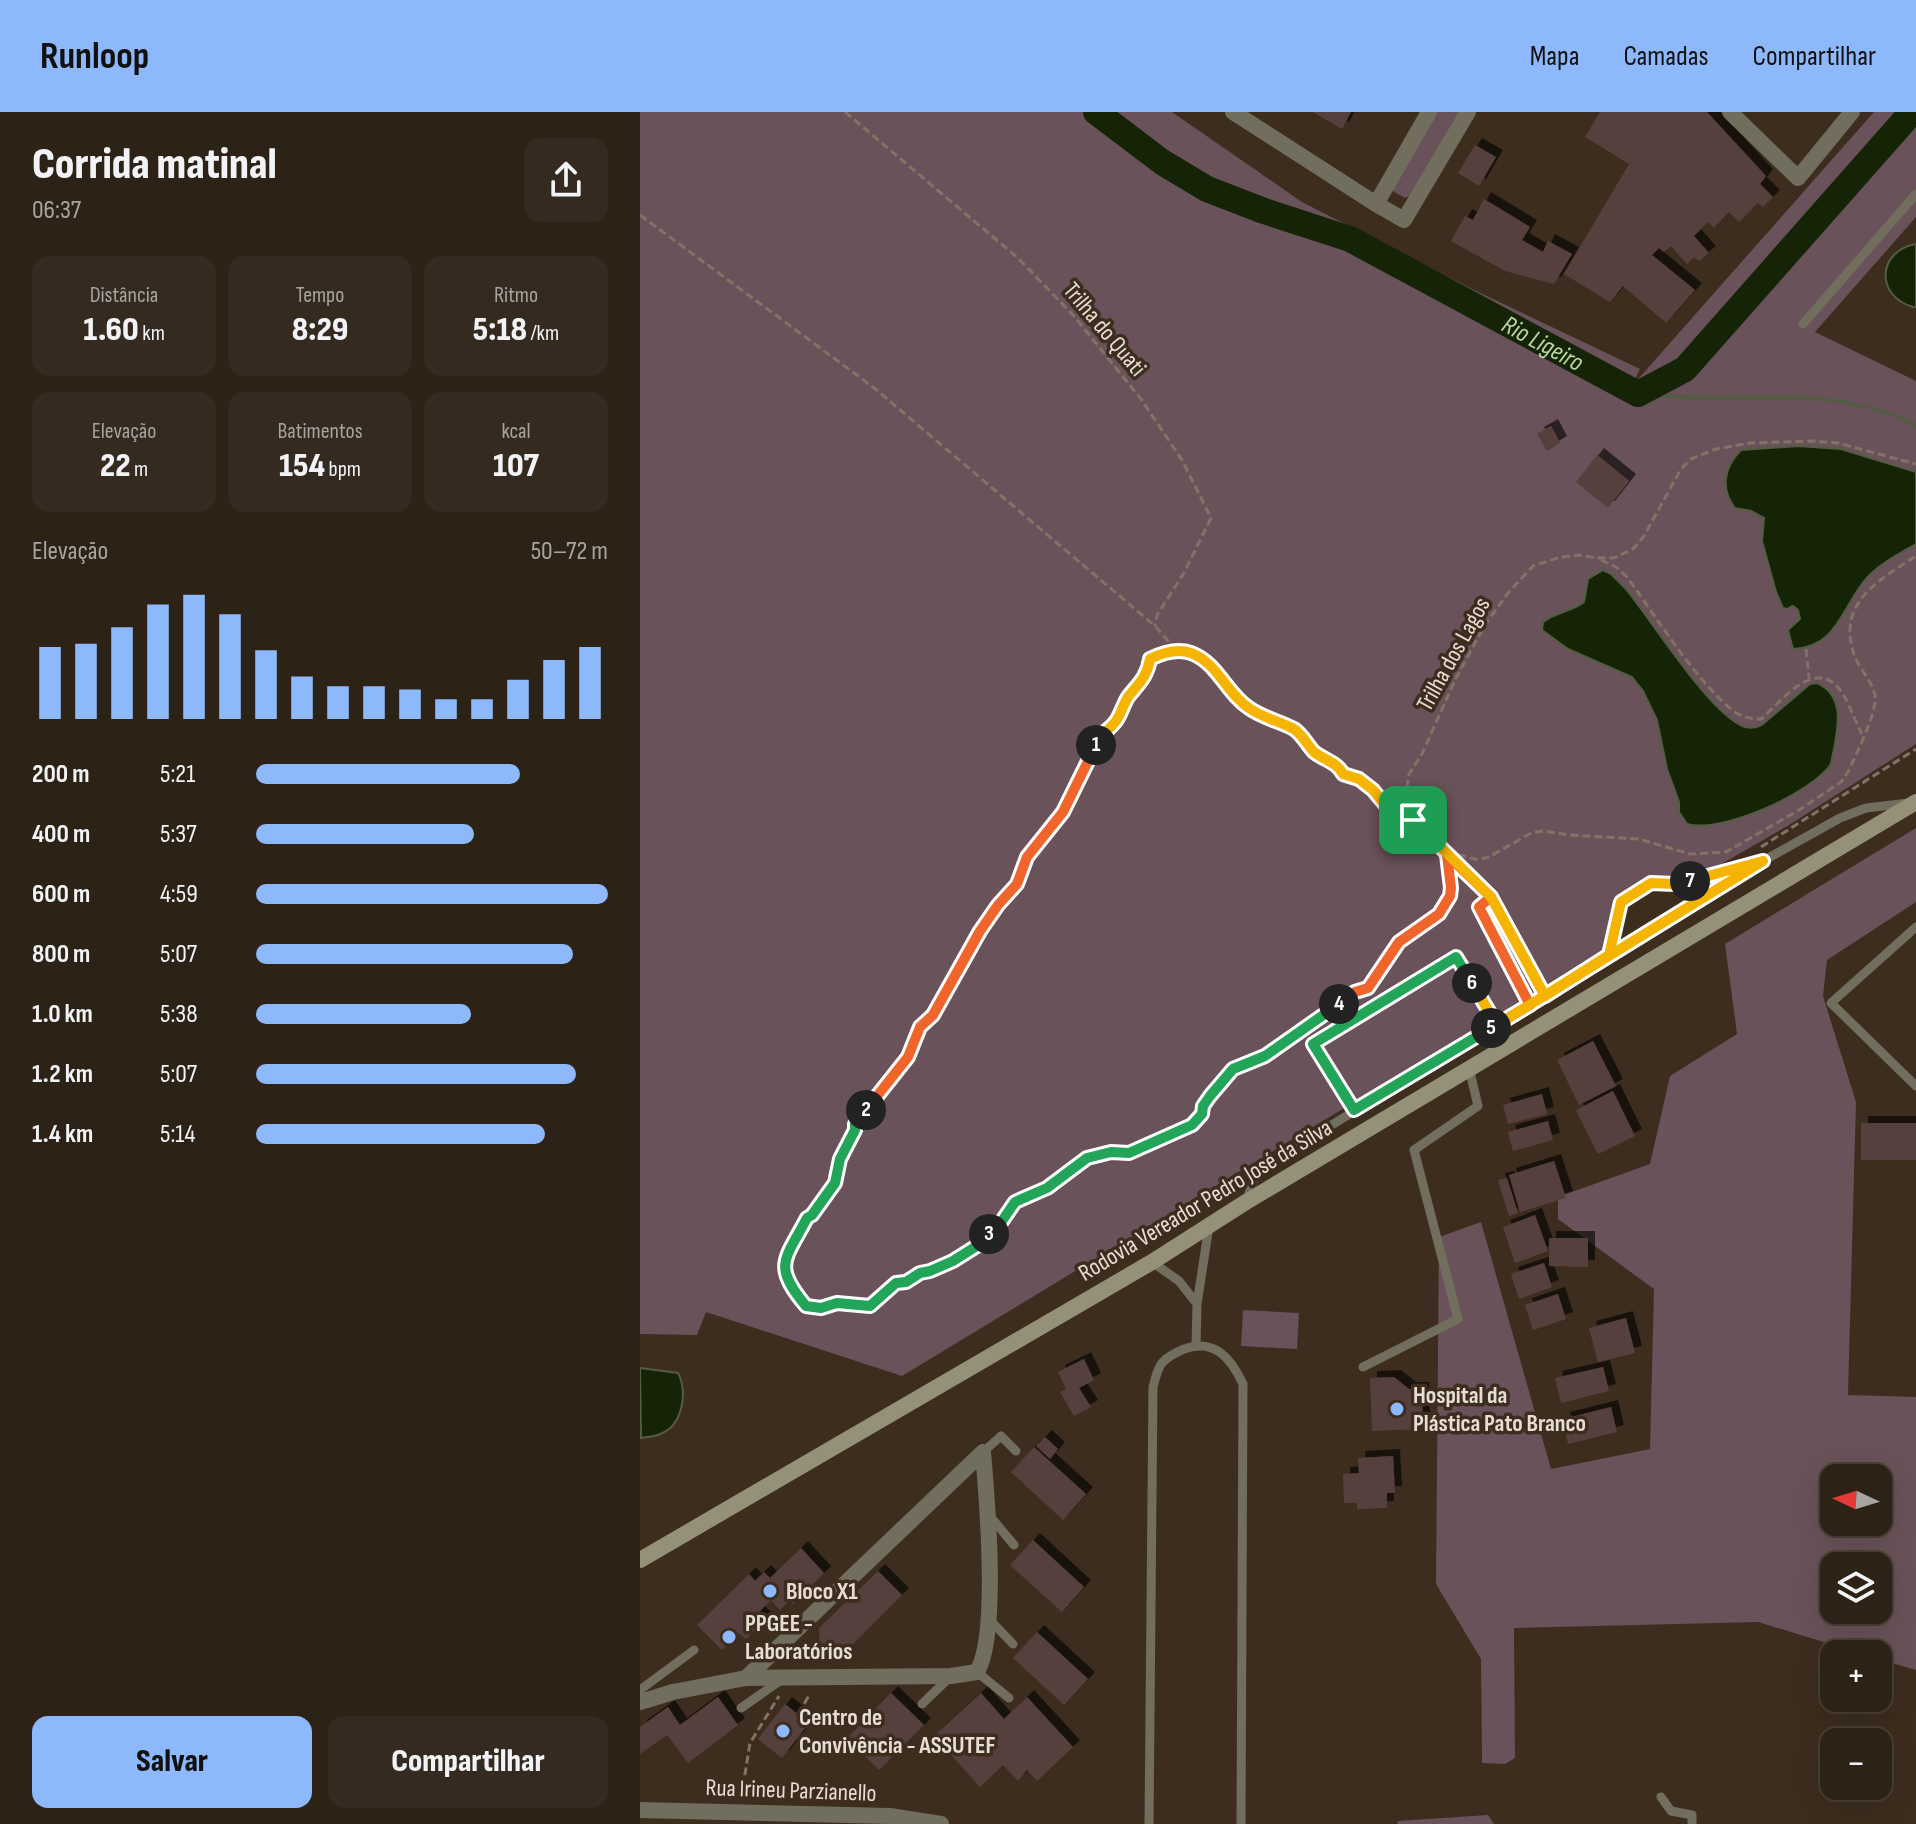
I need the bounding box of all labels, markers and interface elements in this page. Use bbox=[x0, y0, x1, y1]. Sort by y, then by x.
text: Runloop bbox=[40, 34, 149, 79]
text: Mapa bbox=[1530, 40, 1579, 73]
text: Camadas bbox=[1623, 40, 1709, 73]
text: Compartilhar bbox=[1753, 40, 1876, 73]
text: Corrida matinal bbox=[32, 138, 277, 191]
button: share bbox=[524, 138, 608, 222]
text: 06:37 bbox=[32, 195, 81, 226]
street label: Trilha do Quati bbox=[1057, 276, 1152, 382]
text: Distância bbox=[90, 282, 158, 309]
text: Tempo bbox=[296, 282, 344, 309]
text: Ritmo bbox=[494, 282, 538, 309]
text: 1.60 bbox=[83, 309, 139, 350]
text: 8:29 bbox=[292, 309, 348, 350]
text: 5:18 bbox=[473, 309, 527, 350]
water label: Rio Ligeiro bbox=[1496, 310, 1589, 379]
text: km bbox=[139, 320, 165, 347]
text: /km bbox=[527, 320, 559, 347]
text: Elevação bbox=[92, 418, 156, 445]
text: Batimentos bbox=[277, 418, 363, 445]
text: kcal bbox=[501, 418, 531, 445]
text: 22 bbox=[100, 445, 130, 486]
text: 154 bbox=[279, 445, 325, 486]
text: 107 bbox=[493, 445, 539, 486]
text: m bbox=[130, 456, 148, 483]
text: bpm bbox=[325, 456, 361, 483]
text: Elevação bbox=[32, 536, 108, 567]
text: 50–72 m bbox=[531, 536, 608, 567]
street label: Trilha dos Lagos bbox=[1410, 592, 1497, 716]
pin: 1 bbox=[1076, 725, 1116, 765]
text: 1 bbox=[1092, 731, 1100, 758]
text: 200 m bbox=[32, 759, 89, 790]
text: 5:21 bbox=[160, 759, 195, 790]
pin bbox=[1379, 786, 1447, 854]
icon: arrive bbox=[1391, 798, 1435, 842]
text: 400 m bbox=[32, 819, 90, 850]
text: 5:37 bbox=[160, 819, 197, 850]
pin: 7 bbox=[1670, 861, 1710, 901]
text: 7 bbox=[1685, 867, 1695, 894]
text: 600 m bbox=[32, 879, 90, 910]
text: 4:59 bbox=[160, 879, 198, 910]
text: 800 m bbox=[32, 939, 90, 970]
text: 5:07 bbox=[160, 939, 197, 970]
pin: 6 bbox=[1452, 963, 1492, 1003]
text: 6 bbox=[1467, 969, 1477, 996]
pin: 4 bbox=[1319, 984, 1359, 1024]
text: 4 bbox=[1334, 990, 1344, 1017]
text: 1.0 km bbox=[32, 999, 93, 1030]
text: 5:38 bbox=[160, 999, 198, 1030]
pin: 5 bbox=[1471, 1008, 1511, 1048]
text: 5 bbox=[1486, 1014, 1496, 1041]
text: 1.2 km bbox=[32, 1059, 93, 1090]
text: 5:07 bbox=[160, 1059, 197, 1090]
pin: 2 bbox=[846, 1090, 886, 1130]
text: 2 bbox=[861, 1096, 871, 1123]
street label: Rodovia Vereador Pedro José da Silva bbox=[1073, 1113, 1337, 1288]
text: 1.4 km bbox=[32, 1119, 93, 1150]
text: 5:14 bbox=[160, 1119, 195, 1150]
pin: 3 bbox=[969, 1214, 1009, 1254]
text: 3 bbox=[984, 1220, 994, 1247]
place label: Hospital da Plástica Pato Branco bbox=[1413, 1381, 1586, 1438]
marker: Hospital da Plástica Pato Branco bbox=[1388, 1400, 1406, 1418]
north arrow bbox=[1820, 1464, 1892, 1536]
map controls bbox=[1820, 1464, 1892, 1800]
button: layers bbox=[1820, 1552, 1892, 1624]
place label: Bloco X1 bbox=[786, 1577, 858, 1606]
marker: Bloco X1 bbox=[761, 1582, 779, 1600]
place label: PPGEE - Laboratórios bbox=[745, 1609, 852, 1666]
marker: PPGEE - Laboratórios bbox=[720, 1628, 738, 1646]
button: + bbox=[1820, 1640, 1892, 1712]
place label: Centro de Convivência - ASSUTEF bbox=[799, 1703, 995, 1760]
button: Salvar bbox=[32, 1716, 312, 1808]
button: Compartilhar bbox=[328, 1716, 608, 1808]
marker: Centro de Convivência - ASSUTEF bbox=[774, 1722, 792, 1740]
button: − bbox=[1820, 1728, 1892, 1800]
street label: Rua Irineu Parzianello bbox=[705, 1773, 877, 1808]

